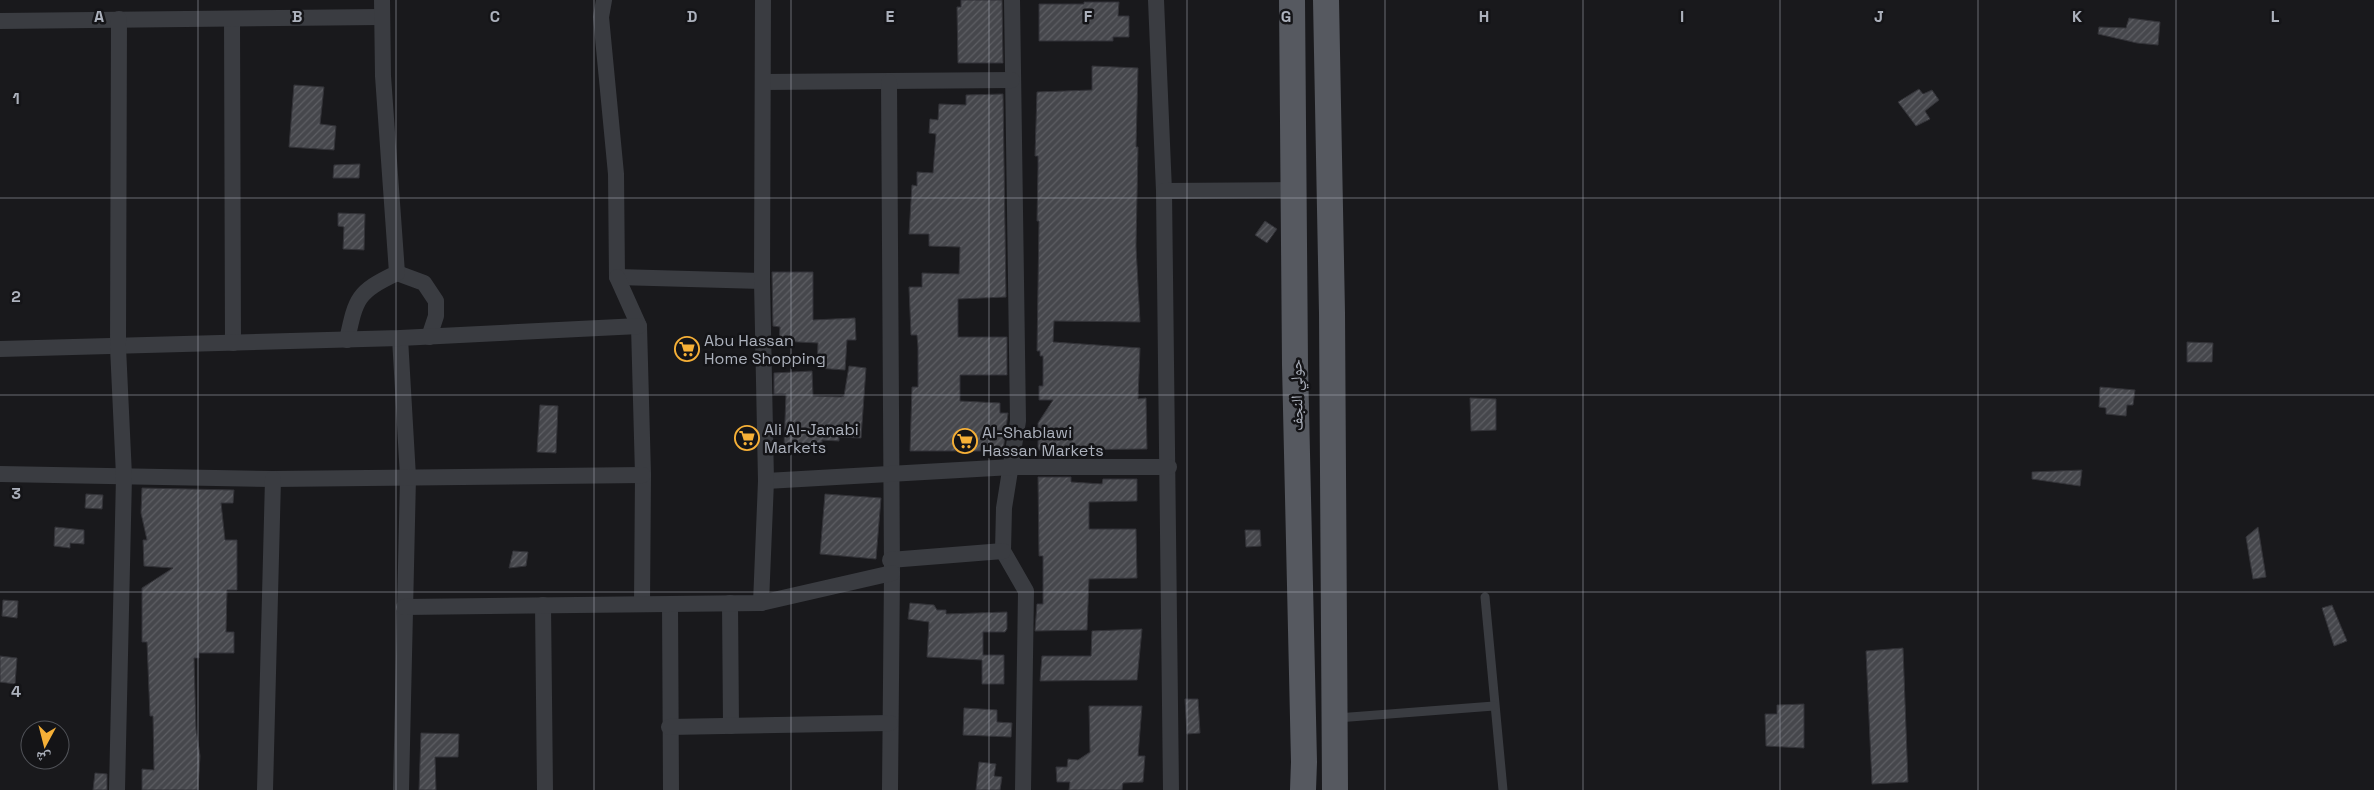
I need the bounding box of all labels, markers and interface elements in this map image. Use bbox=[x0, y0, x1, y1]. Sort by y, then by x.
text: A bbox=[94, 6, 104, 27]
text: B bbox=[292, 6, 302, 27]
text: C bbox=[490, 6, 500, 27]
text: D bbox=[687, 6, 697, 27]
text: E bbox=[886, 6, 895, 27]
text: F bbox=[1084, 6, 1093, 27]
text: G bbox=[1281, 6, 1291, 27]
text: H bbox=[1479, 6, 1489, 27]
text: I bbox=[1680, 6, 1684, 27]
text: J bbox=[1874, 6, 1884, 27]
text: K bbox=[2072, 6, 2082, 27]
text: L bbox=[2271, 6, 2280, 27]
text: 1 bbox=[12, 88, 20, 109]
text: 2 bbox=[11, 286, 21, 307]
place label: Abu Hassan Home Shopping bbox=[704, 330, 826, 369]
supermarket icon: Abu Hassan Home Shopping bbox=[674, 336, 700, 362]
street label: حولي النجف bbox=[1285, 359, 1310, 431]
place label: Ali Al-Janabi Markets bbox=[764, 419, 859, 458]
place label: Al-Shablawi Hassan Markets bbox=[982, 422, 1104, 461]
supermarket icon: Ali Al-Janabi Markets bbox=[734, 425, 760, 451]
supermarket icon: Al-Shablawi Hassan Markets bbox=[952, 428, 978, 454]
text: 3 bbox=[11, 483, 21, 504]
text: 4 bbox=[11, 681, 21, 702]
north arrow bbox=[20, 720, 70, 770]
text: ش bbox=[35, 748, 52, 768]

